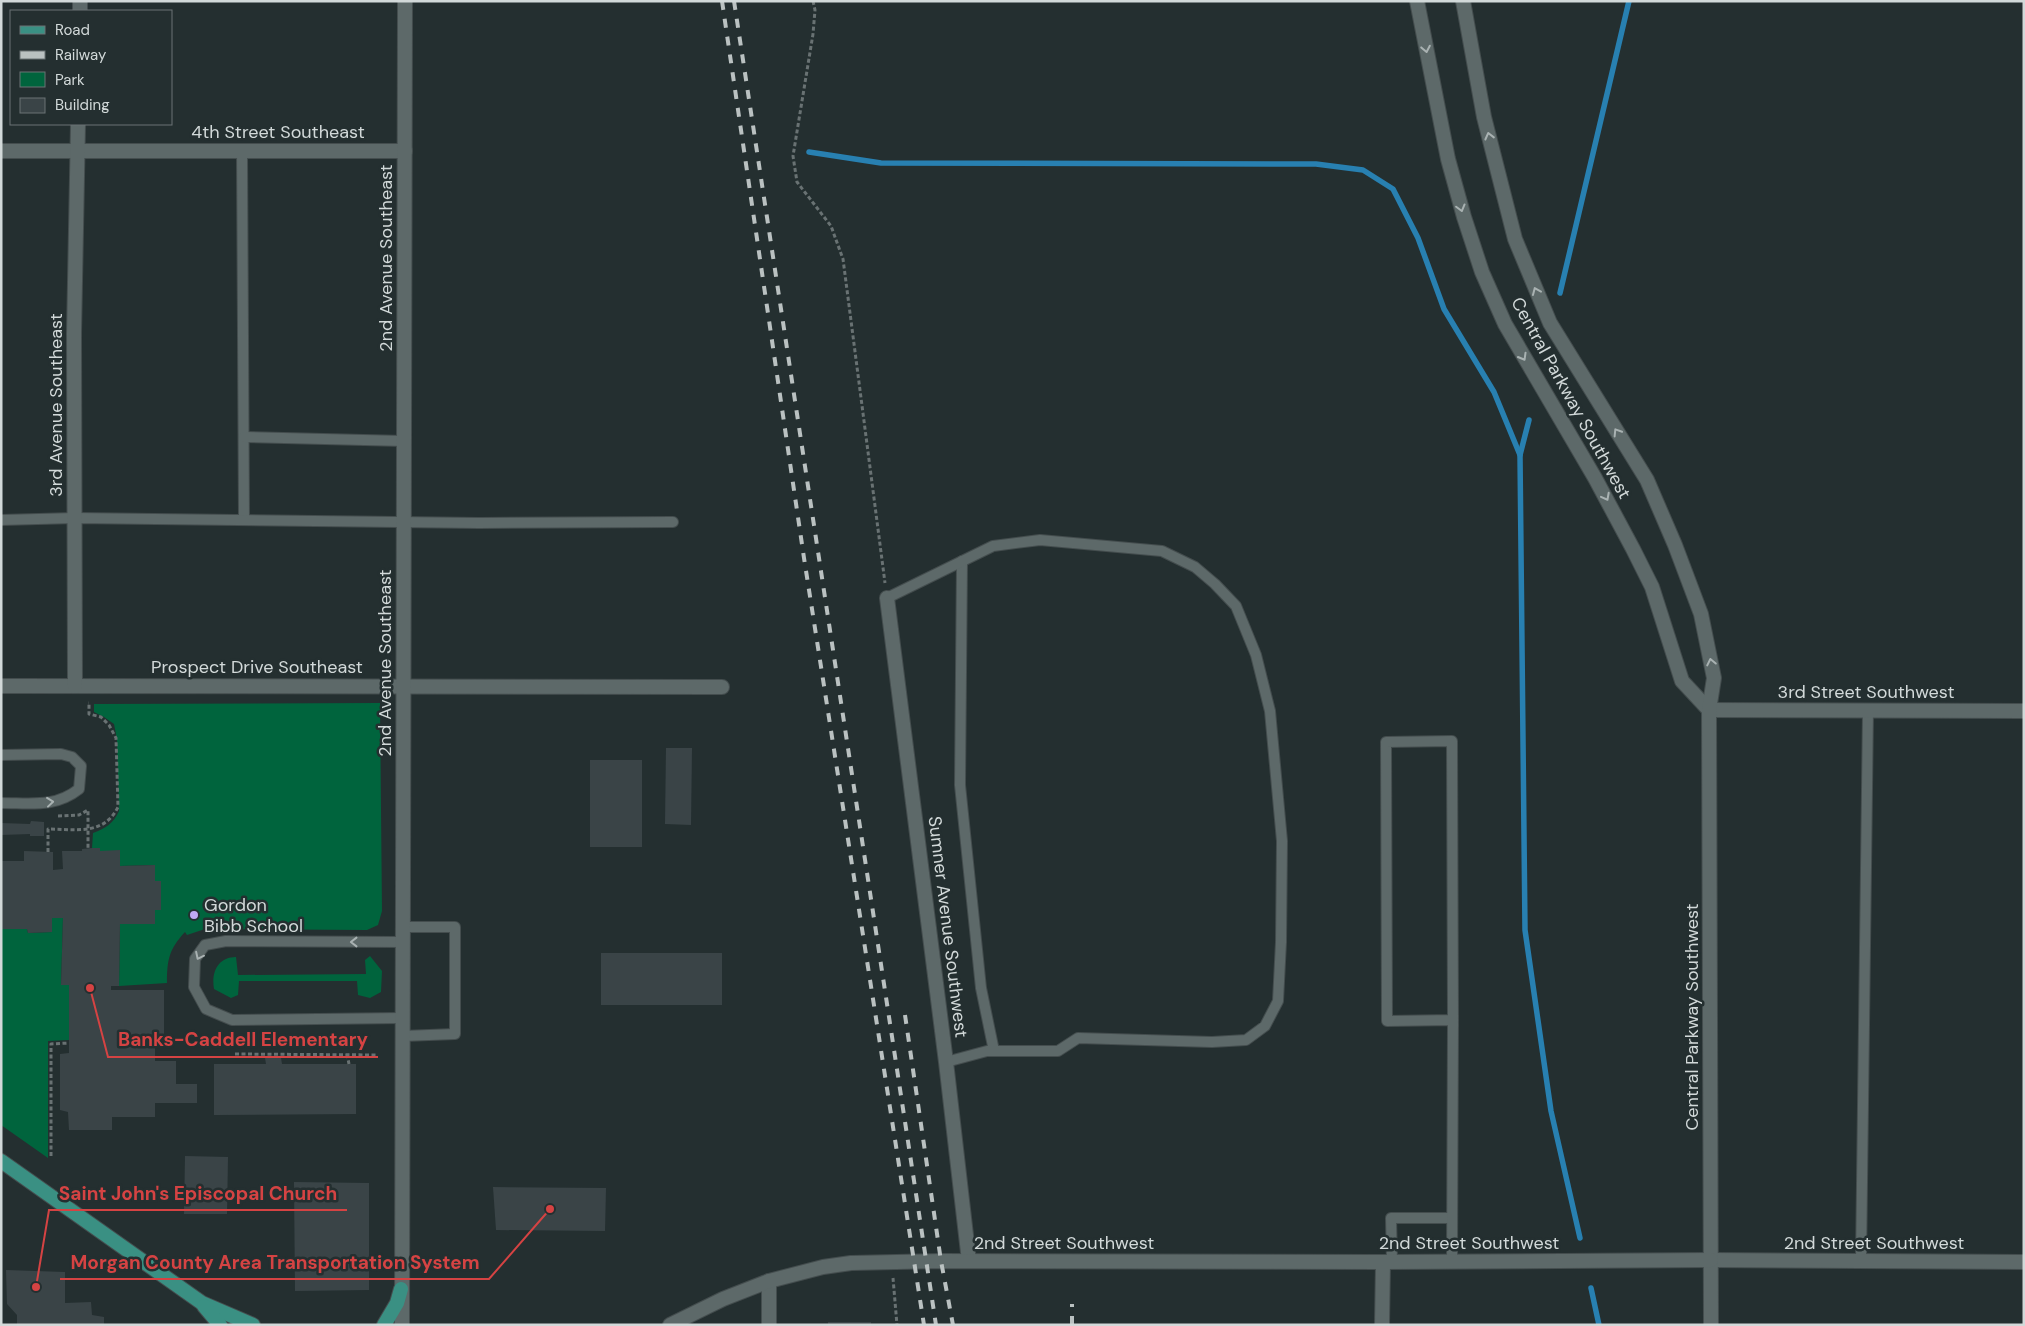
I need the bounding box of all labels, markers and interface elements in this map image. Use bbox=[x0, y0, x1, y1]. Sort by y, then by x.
legend bbox=[10, 10, 172, 125]
text: Road bbox=[55, 20, 90, 40]
text: Railway bbox=[55, 45, 107, 65]
one-way arrow bbox=[1421, 45, 1431, 54]
text: Park bbox=[55, 70, 85, 90]
text: Building bbox=[55, 95, 110, 115]
street label: 4th Street Southeast bbox=[191, 120, 365, 144]
one-way arrow bbox=[1484, 132, 1495, 140]
street label: 2nd Avenue Southeast bbox=[374, 164, 398, 352]
one-way arrow bbox=[1455, 203, 1466, 212]
one-way arrow bbox=[1532, 287, 1543, 296]
street label: Central Parkway Southwest bbox=[1505, 293, 1637, 503]
street label: 3rd Avenue Southeast bbox=[44, 313, 68, 497]
one-way arrow bbox=[1517, 352, 1527, 361]
one-way arrow bbox=[1613, 428, 1623, 437]
one-way arrow bbox=[1600, 492, 1610, 501]
street label: 2nd Avenue Southeast bbox=[373, 569, 397, 757]
street label: Prospect Drive Southeast bbox=[151, 655, 363, 679]
one-way arrow bbox=[1706, 657, 1717, 666]
street label: 3rd Street Southwest bbox=[1778, 680, 1954, 704]
one-way arrow bbox=[46, 797, 54, 808]
street label: Sumner Avenue Southwest bbox=[923, 815, 973, 1039]
place label: Gordon Bibb School bbox=[204, 893, 303, 938]
street label: Central Parkway Southwest bbox=[1680, 903, 1704, 1131]
marker: Gordon Bibb School bbox=[188, 909, 200, 921]
one-way arrow bbox=[350, 937, 358, 947]
one-way arrow bbox=[195, 951, 205, 960]
callout: Banks-Caddell Elementary bbox=[108, 1023, 378, 1057]
text: Banks-Caddell Elementary bbox=[118, 1027, 368, 1052]
callout: Saint John's Episcopal Church bbox=[49, 1176, 347, 1210]
text: Saint John's Episcopal Church bbox=[59, 1181, 337, 1206]
street label: 2nd Street Southwest bbox=[974, 1231, 1154, 1255]
street label: 2nd Street Southwest bbox=[1379, 1231, 1559, 1255]
street label: 2nd Street Southwest bbox=[1784, 1231, 1964, 1255]
callout: Morgan County Area Transportation System bbox=[60, 1245, 489, 1279]
text: Morgan County Area Transportation System bbox=[70, 1250, 480, 1275]

